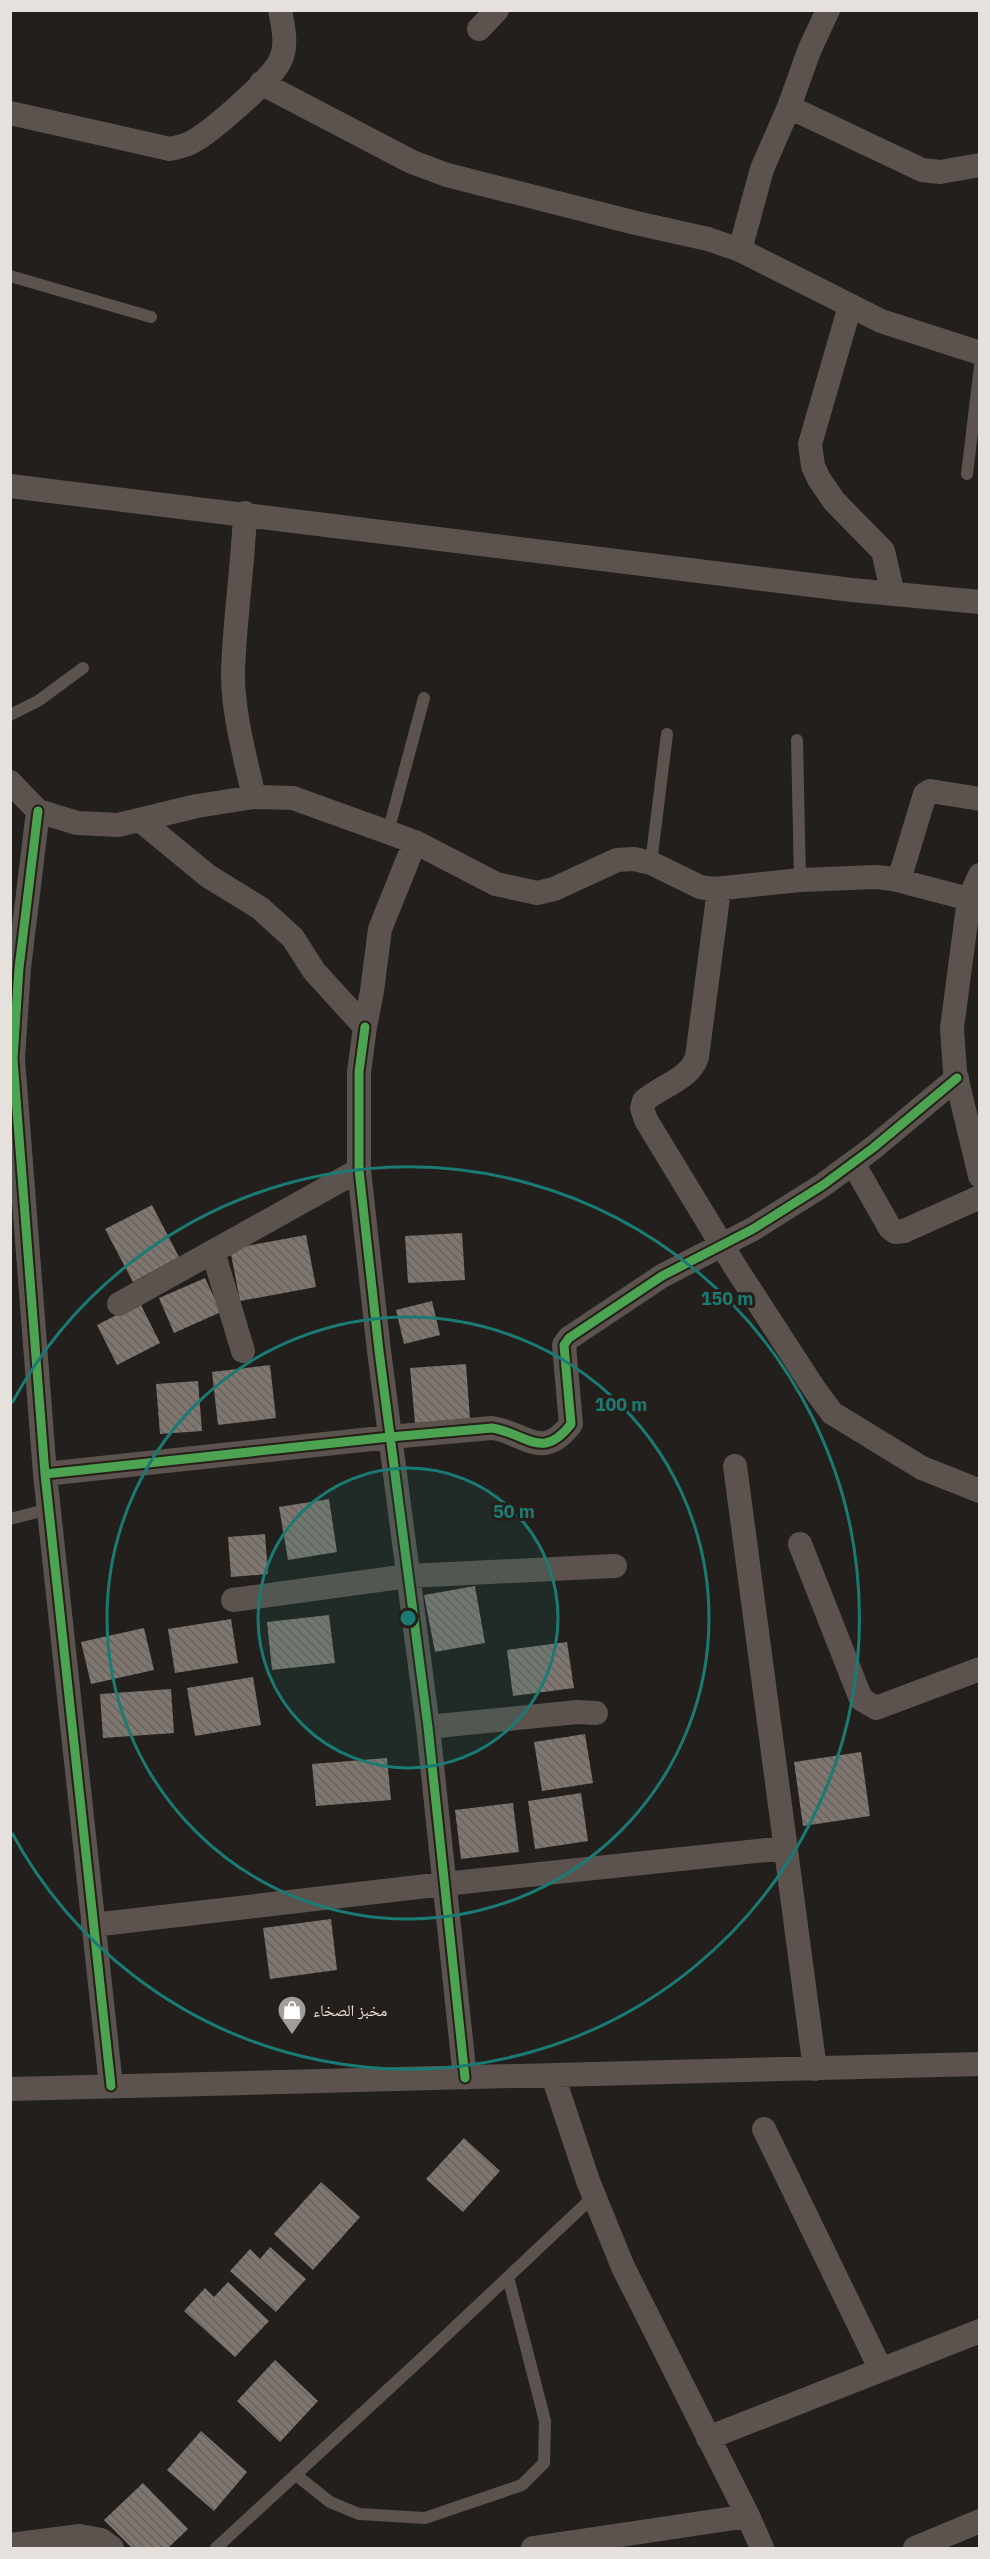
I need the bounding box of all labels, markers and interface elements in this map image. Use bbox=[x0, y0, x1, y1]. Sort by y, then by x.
text: 150 m bbox=[701, 1287, 753, 1310]
text: 100 m bbox=[595, 1393, 647, 1416]
text: 50 m bbox=[493, 1500, 535, 1523]
centre of rings bbox=[398, 1608, 418, 1628]
shop icon: مخبز الصخاء bbox=[276, 1994, 308, 2036]
place label: مخبز الصخاء bbox=[313, 2000, 387, 2020]

